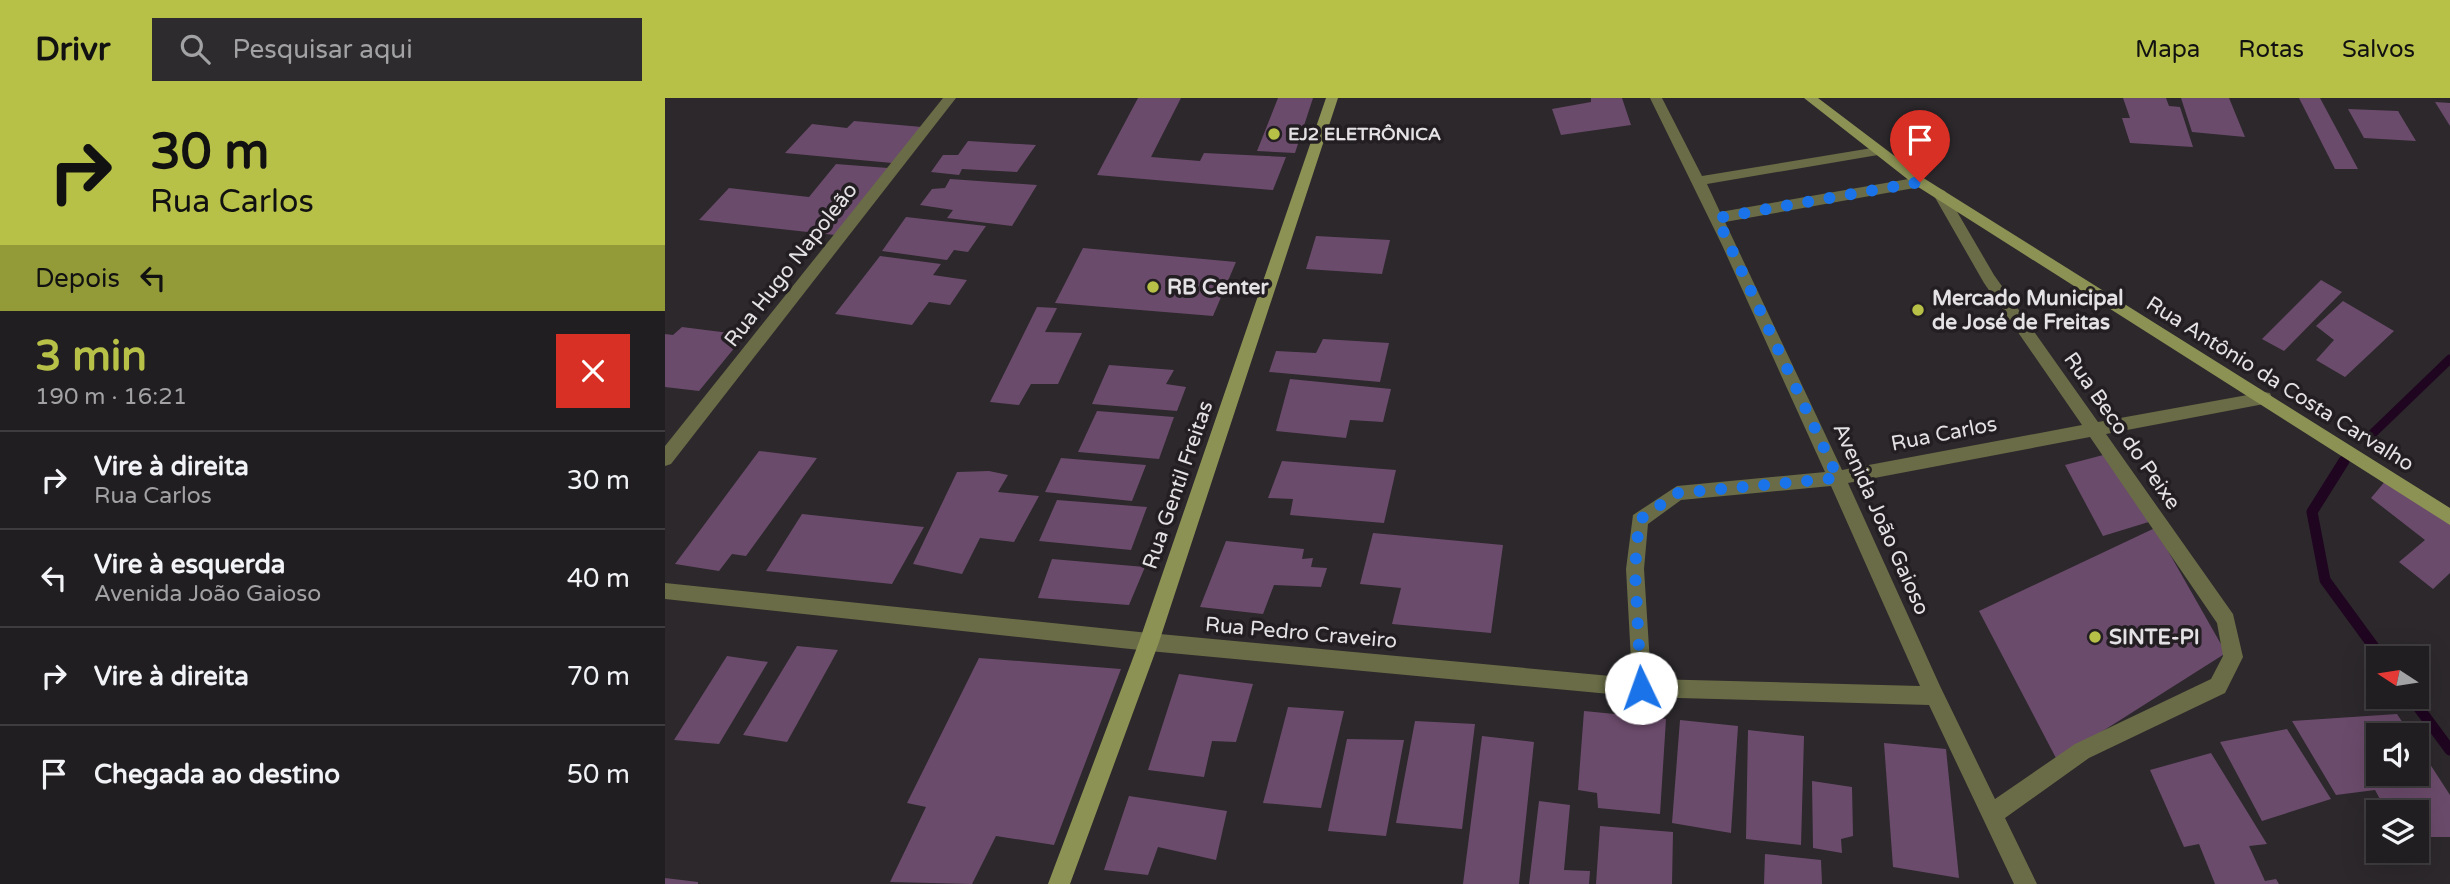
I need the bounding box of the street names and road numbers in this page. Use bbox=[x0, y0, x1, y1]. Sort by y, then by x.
street label: Rua Hugo Napoleão bbox=[719, 178, 863, 352]
street label: Rua Antônio da Costa Carvalho bbox=[2142, 291, 2418, 477]
street label: Rua Beco do Peixe bbox=[2058, 348, 2186, 514]
street label: Rua Gentil Freitas bbox=[1137, 398, 1219, 572]
street label: Rua Carlos bbox=[1889, 411, 1999, 457]
street label: Avenida João Gaioso bbox=[1827, 419, 1935, 619]
street label: Rua Pedro Craveiro bbox=[1204, 612, 1398, 654]

